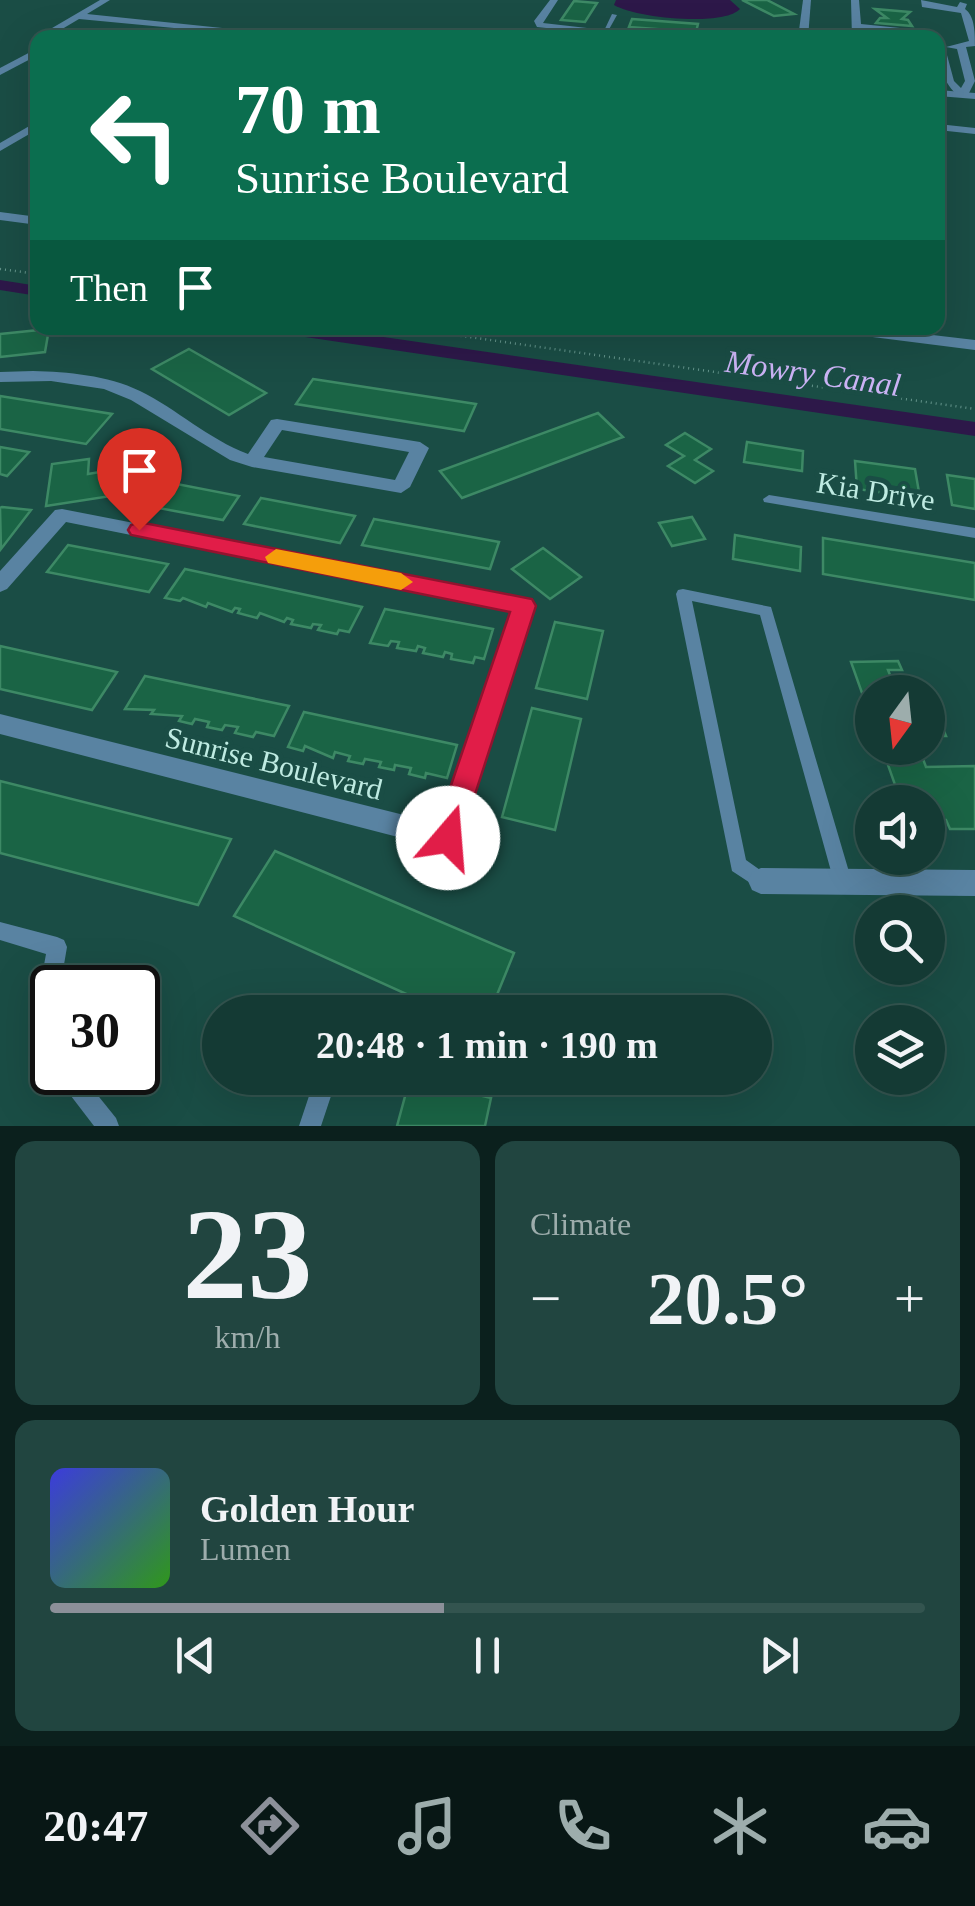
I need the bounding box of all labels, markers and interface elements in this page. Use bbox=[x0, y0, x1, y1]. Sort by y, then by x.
icon: left bbox=[70, 70, 200, 200]
text: 70 m bbox=[235, 71, 381, 148]
text: Sunrise Boulevard bbox=[235, 153, 569, 203]
icon: arrive bbox=[168, 260, 223, 315]
text: Then bbox=[70, 267, 148, 309]
water label: Mowry Canal bbox=[722, 343, 903, 403]
pin bbox=[97, 428, 182, 531]
icon: arrive bbox=[112, 443, 167, 498]
street label: Kia Drive bbox=[815, 465, 937, 517]
north arrow bbox=[855, 675, 945, 765]
map controls bbox=[855, 675, 945, 1095]
street label: Sunrise Boulevard bbox=[162, 720, 386, 806]
button: sound bbox=[855, 785, 945, 875]
position arrow bbox=[396, 786, 500, 890]
button: search bbox=[855, 895, 945, 985]
speed limit sign: 30 bbox=[30, 965, 160, 1095]
button: layers bbox=[855, 1005, 945, 1095]
text: 20:48 · 1 min · 190 m bbox=[316, 1024, 658, 1066]
text: 23 bbox=[183, 1182, 313, 1326]
text: Climate bbox=[530, 1206, 631, 1242]
text: 20.5° bbox=[647, 1257, 808, 1340]
text: − bbox=[530, 1268, 561, 1329]
text: + bbox=[894, 1268, 925, 1329]
text: km/h bbox=[215, 1319, 280, 1355]
text: Golden Hour bbox=[200, 1488, 414, 1530]
text: Lumen bbox=[200, 1531, 291, 1567]
icon: previous bbox=[168, 1628, 223, 1683]
icon: pause bbox=[460, 1628, 515, 1683]
icon: next bbox=[752, 1628, 807, 1683]
icon: directions bbox=[235, 1791, 305, 1861]
icon: music bbox=[392, 1791, 462, 1861]
icon: phone bbox=[548, 1791, 618, 1861]
icon: climate bbox=[705, 1791, 775, 1861]
icon: car bbox=[862, 1791, 932, 1861]
text: 20:47 bbox=[43, 1801, 148, 1851]

